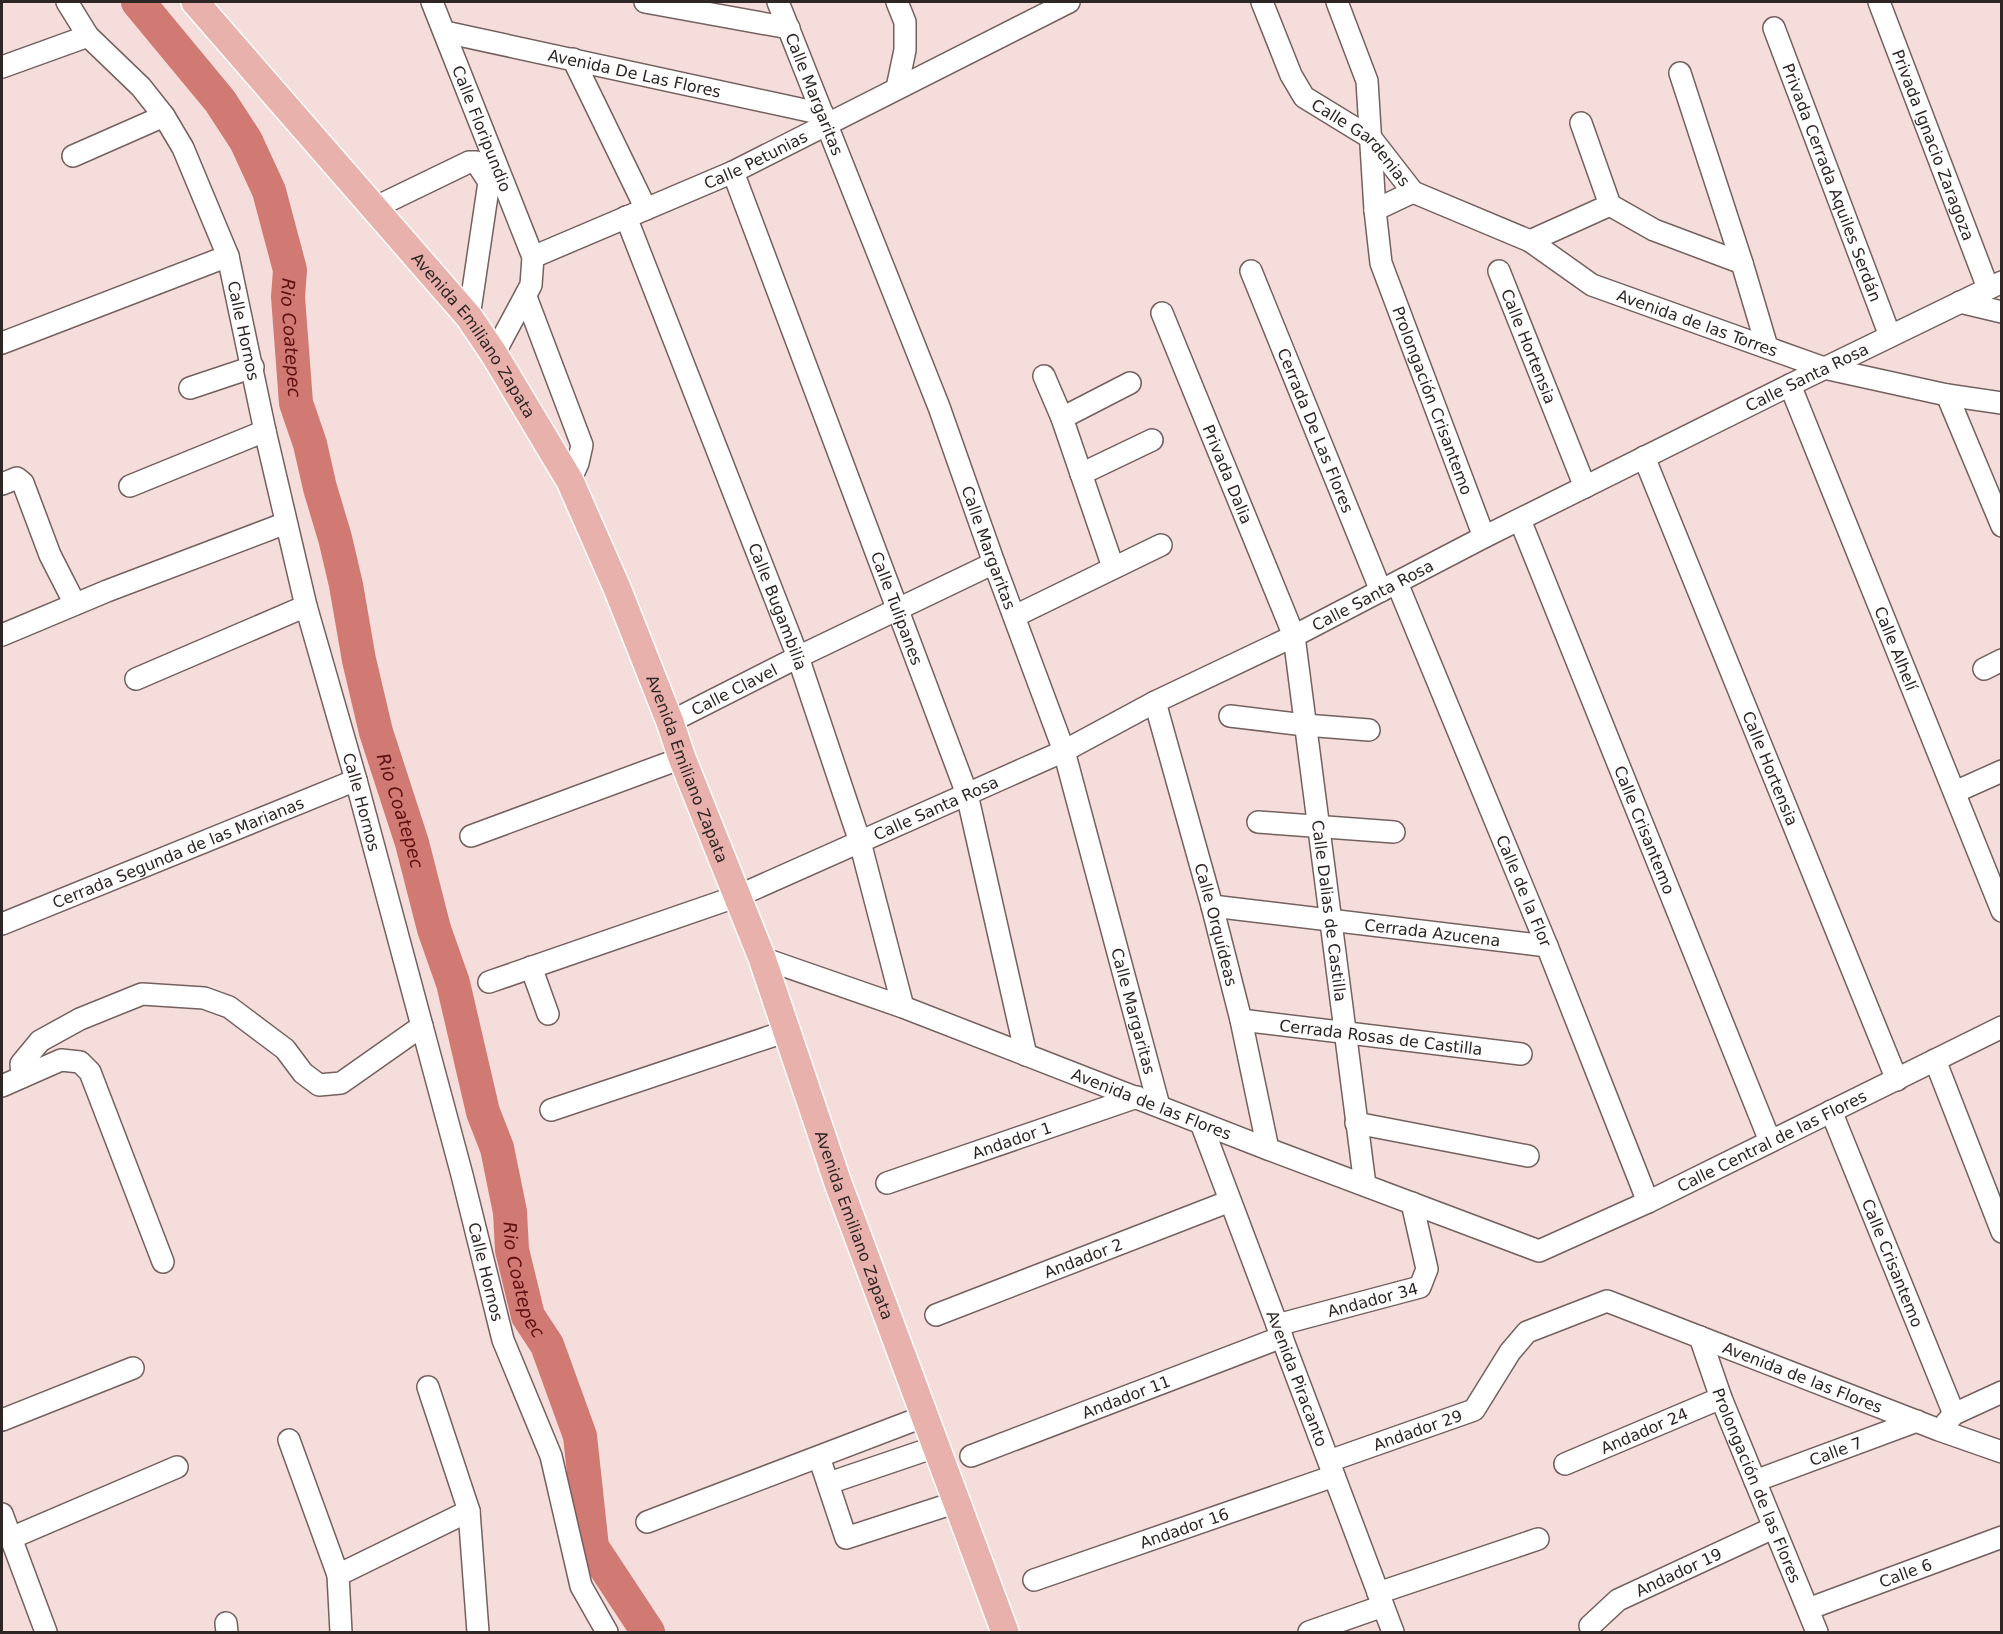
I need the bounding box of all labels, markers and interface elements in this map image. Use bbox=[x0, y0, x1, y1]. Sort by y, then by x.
street label: Calle Margaritas bbox=[782, 30, 847, 158]
street label: Avenida De Las Flores bbox=[546, 45, 723, 101]
street label: Privada Ignacio Zaragoza bbox=[1888, 47, 1979, 243]
street label: Privada Cerrada Aquiles Serdán bbox=[1779, 61, 1886, 304]
street label: Calle Floripundio bbox=[449, 63, 516, 194]
street label: Calle Gardenias bbox=[1308, 95, 1414, 190]
street label: Calle Petunias bbox=[701, 126, 811, 193]
street label: Avenida Emiliano Zapata bbox=[408, 249, 539, 421]
water label: Rio Coatepec bbox=[277, 277, 306, 398]
street label: Calle Hornos bbox=[224, 279, 264, 382]
street label: Avenida de las Torres bbox=[1615, 285, 1780, 360]
street label: Calle Hortensia bbox=[1498, 286, 1560, 406]
street label: Prolongación Crisantemo bbox=[1389, 304, 1477, 497]
street label: Calle Santa Rosa bbox=[1742, 339, 1871, 415]
street label: Cerrada De Las Flores bbox=[1274, 345, 1358, 515]
street label: Privada Dalia bbox=[1199, 422, 1257, 527]
street label: Calle Margaritas bbox=[958, 483, 1020, 612]
street label: Calle Bugambilia bbox=[745, 540, 811, 672]
street label: Calle Tulipanes bbox=[867, 549, 927, 667]
street label: Calle Santa Rosa bbox=[1309, 556, 1437, 635]
street label: Calle Alhelí bbox=[1871, 604, 1922, 694]
street label: Calle Clavel bbox=[688, 660, 780, 719]
street label: Avenida Emiliano Zapata bbox=[643, 672, 732, 865]
street label: Calle Hortensia bbox=[1739, 708, 1802, 828]
street label: Calle Hornos bbox=[339, 750, 384, 853]
water label: Rio Coatepec bbox=[373, 750, 429, 871]
street label: Calle Crisantemo bbox=[1610, 763, 1679, 897]
street label: Calle Santa Rosa bbox=[871, 772, 1001, 844]
street label: Cerrada Segunda de las Marianas bbox=[49, 793, 307, 912]
street label: Calle Dalias de Castilla bbox=[1308, 819, 1351, 1003]
street label: Calle de la Flor bbox=[1493, 832, 1556, 950]
street label: Calle Orquídeas bbox=[1191, 861, 1242, 988]
street label: Cerrada Azucena bbox=[1363, 915, 1502, 950]
street label: Calle Margaritas bbox=[1108, 946, 1160, 1076]
street label: Cerrada Rosas de Castilla bbox=[1278, 1015, 1484, 1059]
street label: Avenida de las Flores bbox=[1069, 1064, 1234, 1143]
street label: Calle Central de las Flores bbox=[1674, 1086, 1870, 1196]
street label: Andador 1 bbox=[970, 1118, 1054, 1163]
street label: Avenida Emiliano Zapata bbox=[811, 1128, 897, 1322]
street label: Calle Crisantemo bbox=[1858, 1196, 1927, 1330]
street label: Calle Hornos bbox=[465, 1220, 507, 1323]
water label: Rio Coatepec bbox=[500, 1221, 550, 1341]
street label: Andador 2 bbox=[1041, 1234, 1125, 1282]
street label: Andador 34 bbox=[1325, 1278, 1420, 1321]
street label: Avenida Piracanto bbox=[1263, 1308, 1332, 1449]
street label: Avenida de las Flores bbox=[1720, 1337, 1885, 1417]
street label: Andador 11 bbox=[1079, 1371, 1173, 1422]
street label: Prolongación de las Flores bbox=[1709, 1386, 1805, 1586]
street label: Andador 24 bbox=[1598, 1404, 1691, 1457]
street label: Andador 29 bbox=[1371, 1405, 1465, 1454]
street label: Calle 7 bbox=[1807, 1433, 1865, 1470]
street label: Andador 16 bbox=[1137, 1504, 1231, 1552]
street label: Andador 19 bbox=[1632, 1544, 1725, 1600]
street label: Calle 6 bbox=[1876, 1554, 1935, 1591]

